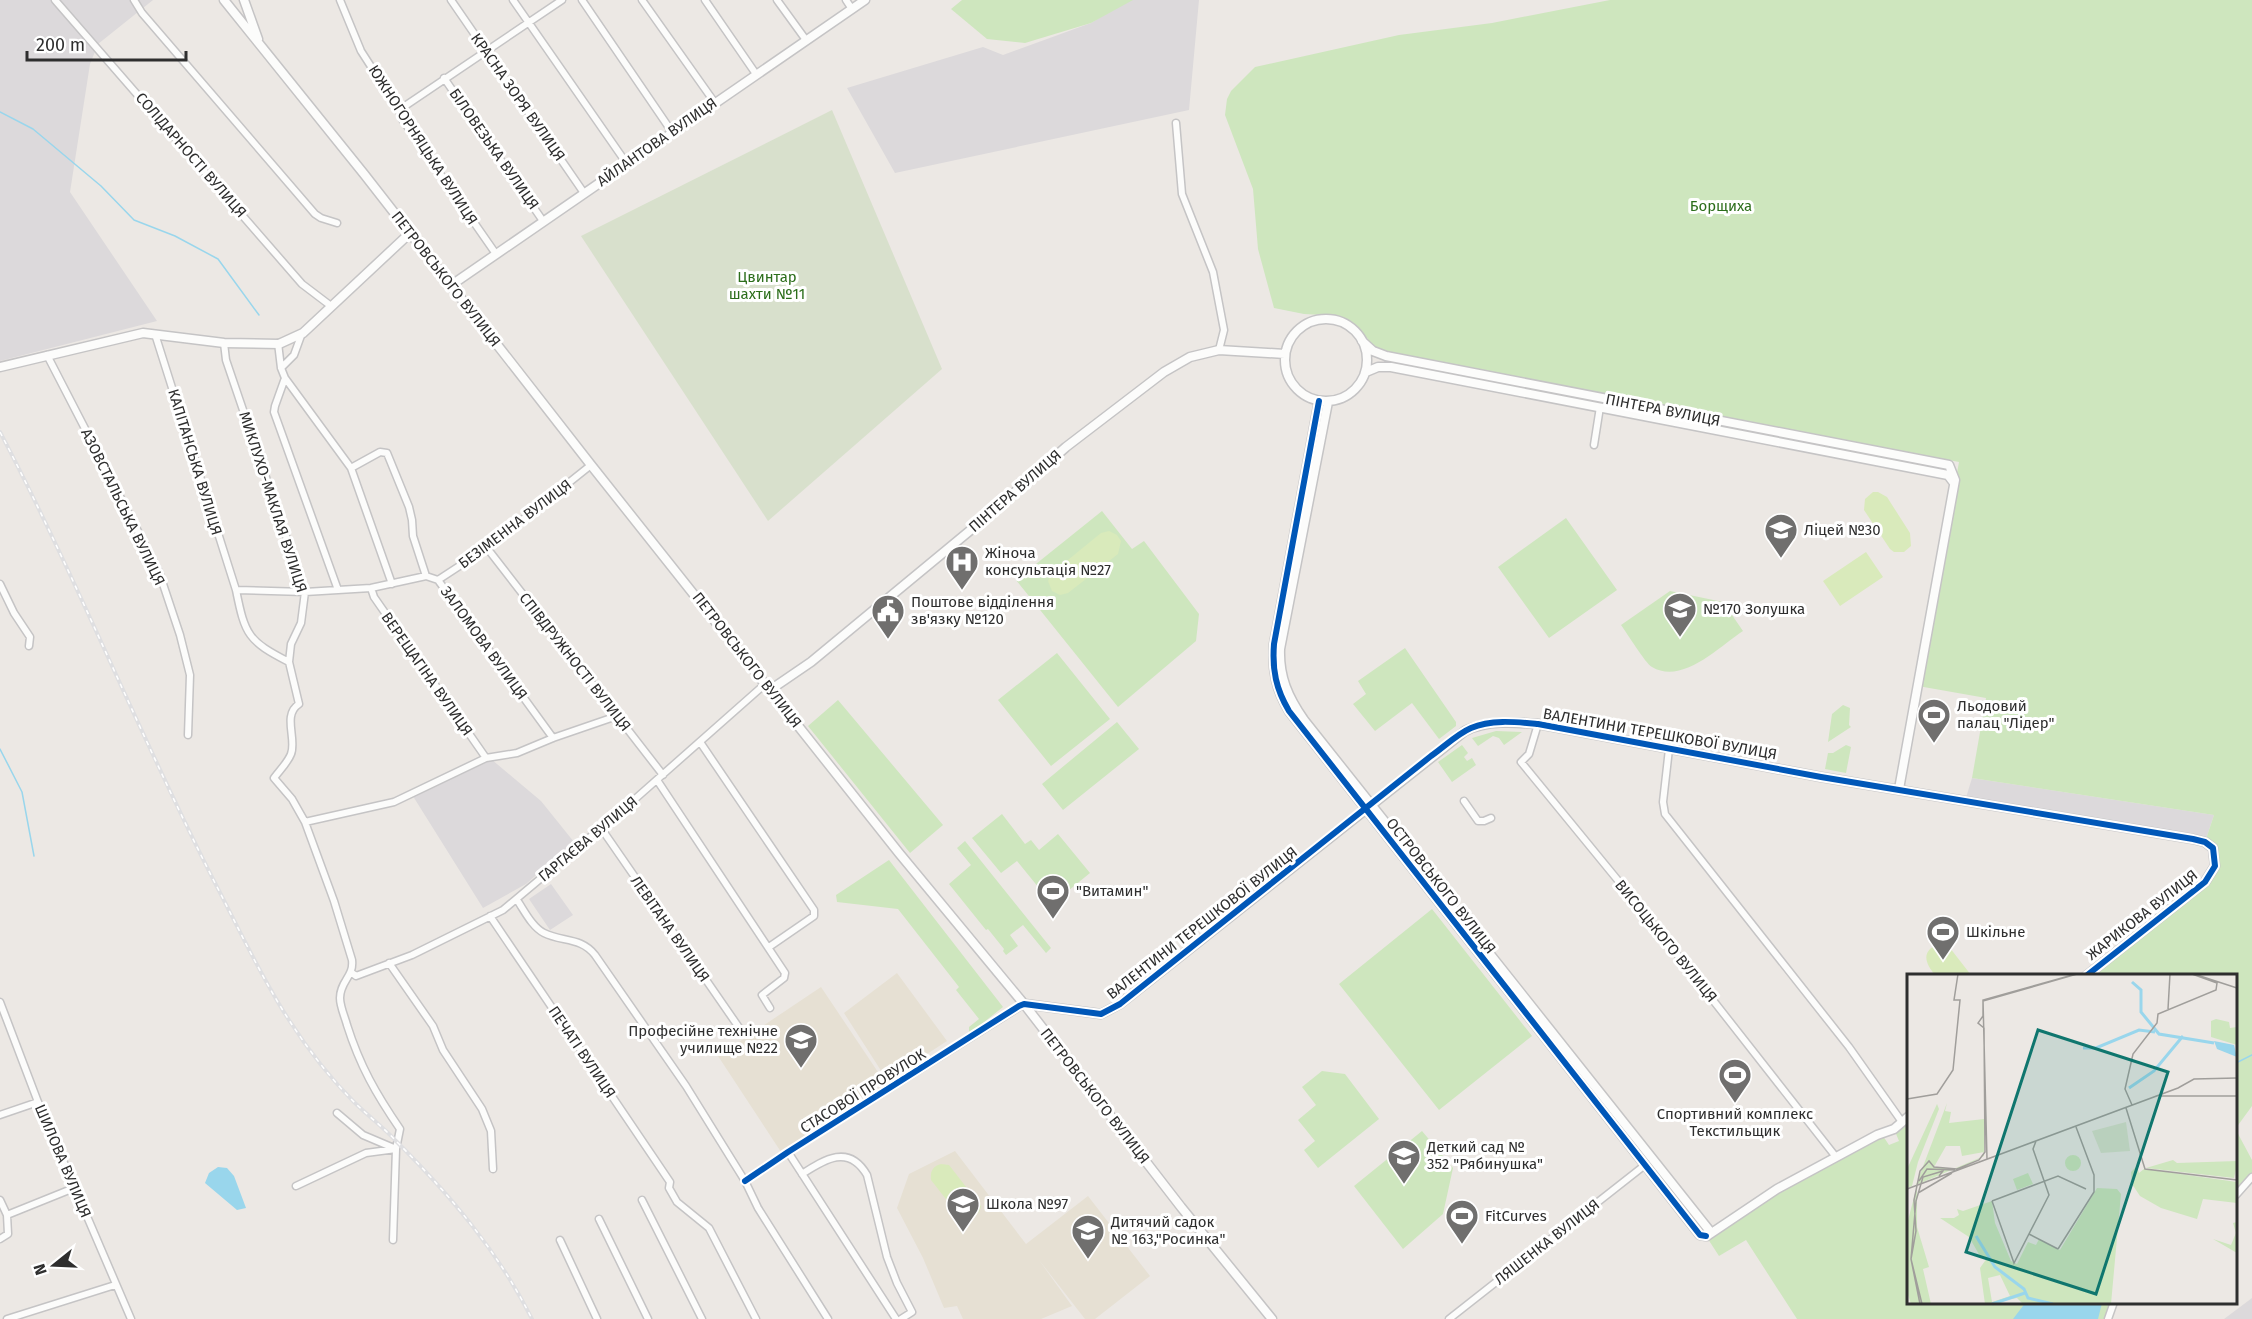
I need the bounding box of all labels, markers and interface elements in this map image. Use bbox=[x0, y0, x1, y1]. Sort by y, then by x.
scale bar bbox=[27, 24, 186, 62]
street label: КРАСНА ЗОРЯ ВУЛИЦЯ bbox=[467, 30, 569, 164]
text: 200 m bbox=[36, 34, 85, 56]
street label: ЮЖНОГОРНЯЦЬКА ВУЛИЦЯ bbox=[365, 62, 481, 228]
street label: БІЛОВЕЗЬКА ВУЛИЦЯ bbox=[445, 85, 543, 213]
street label: СОЛІДАРНОСТІ ВУЛИЦЯ bbox=[132, 89, 250, 221]
street label: АЙЛАНТОВА ВУЛИЦЯ bbox=[593, 94, 721, 190]
park label: Борщиха bbox=[1690, 197, 1752, 215]
street label: ПЕТРОВСЬКОГО ВУЛИЦЯ bbox=[388, 208, 504, 350]
park label: Цвинтар шахти №11 bbox=[729, 268, 805, 303]
street label: КАПІТАНСЬКА ВУЛИЦЯ bbox=[164, 387, 226, 537]
street label: ПІНТЕРА ВУЛИЦЯ bbox=[1604, 390, 1722, 430]
street label: МИКЛУХО-МАКЛАЯ ВУЛИЦЯ bbox=[235, 409, 311, 595]
street label: АЗОВСТАЛЬСЬКА ВУЛИЦЯ bbox=[77, 426, 169, 588]
street label: ПІНТЕРА ВУЛИЦЯ bbox=[965, 446, 1065, 536]
street label: БЕЗІМЕННА ВУЛИЦЯ bbox=[455, 476, 575, 572]
school or university icon: Ліцей №30 bbox=[1763, 512, 1799, 559]
place label: Ліцей №30 bbox=[1804, 521, 1881, 539]
hospital icon: Жіноча консультація №27 bbox=[944, 544, 980, 591]
place label: Жіноча консультація №27 bbox=[985, 544, 1111, 579]
street label: ЗАЛОМОВА ВУЛИЦЯ bbox=[437, 583, 531, 703]
street label: СПІВДРУЖНОСТІ ВУЛИЦЯ bbox=[515, 589, 635, 735]
street label: ПЕТРОВСЬКОГО ВУЛИЦЯ bbox=[689, 589, 805, 731]
school or university icon: №170 Золушка bbox=[1662, 591, 1698, 638]
public building icon: Поштове відділення зв'язку №120 bbox=[870, 593, 906, 640]
place label: Поштове відділення зв'язку №120 bbox=[911, 593, 1054, 628]
place label: №170 Золушка bbox=[1703, 600, 1805, 618]
street label: ВЕРЕЩАГІНА ВУЛИЦЯ bbox=[378, 609, 476, 739]
sports icon: Льодовий палац "Лідер" bbox=[1916, 697, 1952, 744]
place label: Льодовий палац "Лідер" bbox=[1957, 697, 2054, 732]
street label: ВАЛЕНТИНИ ТЕРЕШКОВОЇ ВУЛИЦЯ bbox=[1542, 705, 1778, 763]
street label: ГАРГАЄВА ВУЛИЦЯ bbox=[535, 792, 641, 886]
street label: ОСТРОВСЬКОГО ВУЛИЦЯ bbox=[1382, 815, 1500, 957]
street label: ВАЛЕНТИНИ ТЕРЕШКОВОЇ ВУЛИЦЯ bbox=[1103, 843, 1301, 1003]
street label: ЖАРИКОВА ВУЛИЦЯ bbox=[2083, 866, 2201, 964]
street label: ЛЕВІТАНА ВУЛИЦЯ bbox=[627, 872, 713, 986]
sports icon: "Витамин" bbox=[1035, 873, 1071, 920]
street label: ВИСОЦЬКОГО ВУЛИЦЯ bbox=[1611, 876, 1721, 1006]
place label: "Витамин" bbox=[1076, 882, 1148, 900]
sports icon: Шкільне bbox=[1925, 914, 1961, 961]
place label: Шкільне bbox=[1966, 923, 2025, 941]
inset map bbox=[1907, 974, 2237, 1304]
street label: ПЕЧАТІ ВУЛИЦЯ bbox=[545, 1003, 619, 1101]
place label: Професійне технічне училище №22 bbox=[628, 1022, 778, 1057]
school or university icon: Професійне технічне училище №22 bbox=[783, 1022, 819, 1069]
street label: ПЕТРОВСЬКОГО ВУЛИЦЯ bbox=[1037, 1025, 1153, 1167]
street label: СТАСОВОЇ ПРОВУЛОК bbox=[797, 1045, 929, 1137]
sports icon: Спортивний комплекс Текстильщик bbox=[1717, 1057, 1753, 1104]
street label: ШИЛОВА ВУЛИЦЯ bbox=[31, 1101, 95, 1221]
place label: Спортивний комплекс Текстильщик bbox=[1657, 1105, 1813, 1140]
school or university icon: Деткий сад № 352 "Рябинушка" bbox=[1386, 1138, 1422, 1185]
place label: Деткий сад № 352 "Рябинушка" bbox=[1426, 1138, 1543, 1173]
school or university icon: Школа №97 bbox=[945, 1186, 981, 1233]
place label: Школа №97 bbox=[986, 1195, 1068, 1213]
street label: ЛЯШЕНКА ВУЛИЦЯ bbox=[1491, 1195, 1603, 1289]
sports icon: FitCurves bbox=[1444, 1198, 1480, 1245]
place label: FitCurves bbox=[1485, 1207, 1547, 1225]
school or university icon: Дитячий садок № 163,"Росинка" bbox=[1070, 1213, 1106, 1260]
place label: Дитячий садок № 163,"Росинка" bbox=[1110, 1213, 1225, 1248]
north arrow bbox=[24, 1235, 84, 1295]
text: N bbox=[30, 1262, 51, 1277]

